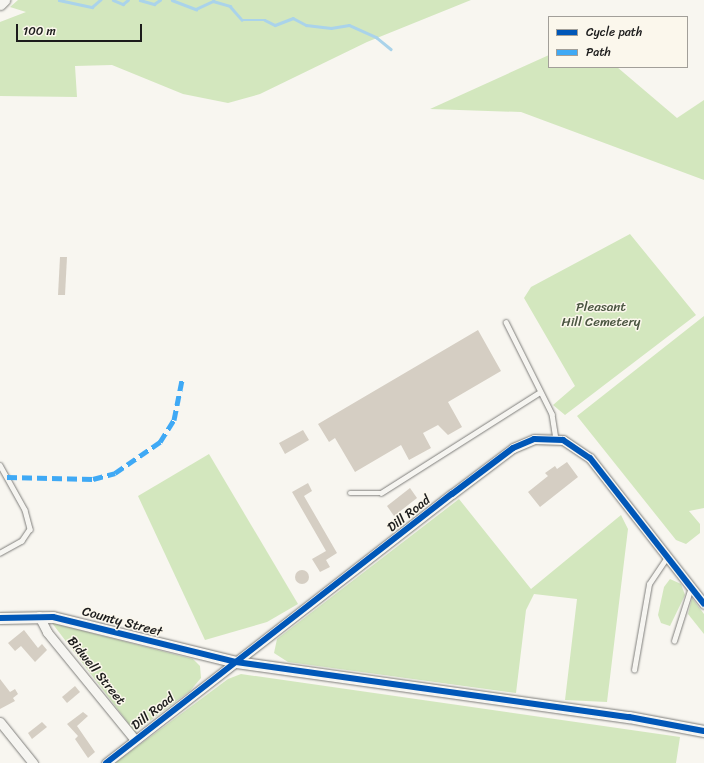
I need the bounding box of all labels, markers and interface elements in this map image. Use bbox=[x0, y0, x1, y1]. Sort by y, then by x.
scale bar bbox=[18, 16, 144, 42]
legend bbox=[548, 16, 688, 68]
text: 100 m bbox=[23, 20, 56, 42]
text: Cycle path bbox=[586, 21, 642, 43]
text: Path bbox=[586, 41, 611, 63]
park label: Pleasant Hill Cemetery bbox=[561, 300, 641, 331]
street label: Dill Road bbox=[384, 492, 434, 536]
street label: County Street bbox=[80, 604, 164, 640]
street label: Bidwell Street bbox=[64, 634, 128, 708]
street label: Dill Road bbox=[128, 690, 178, 734]

